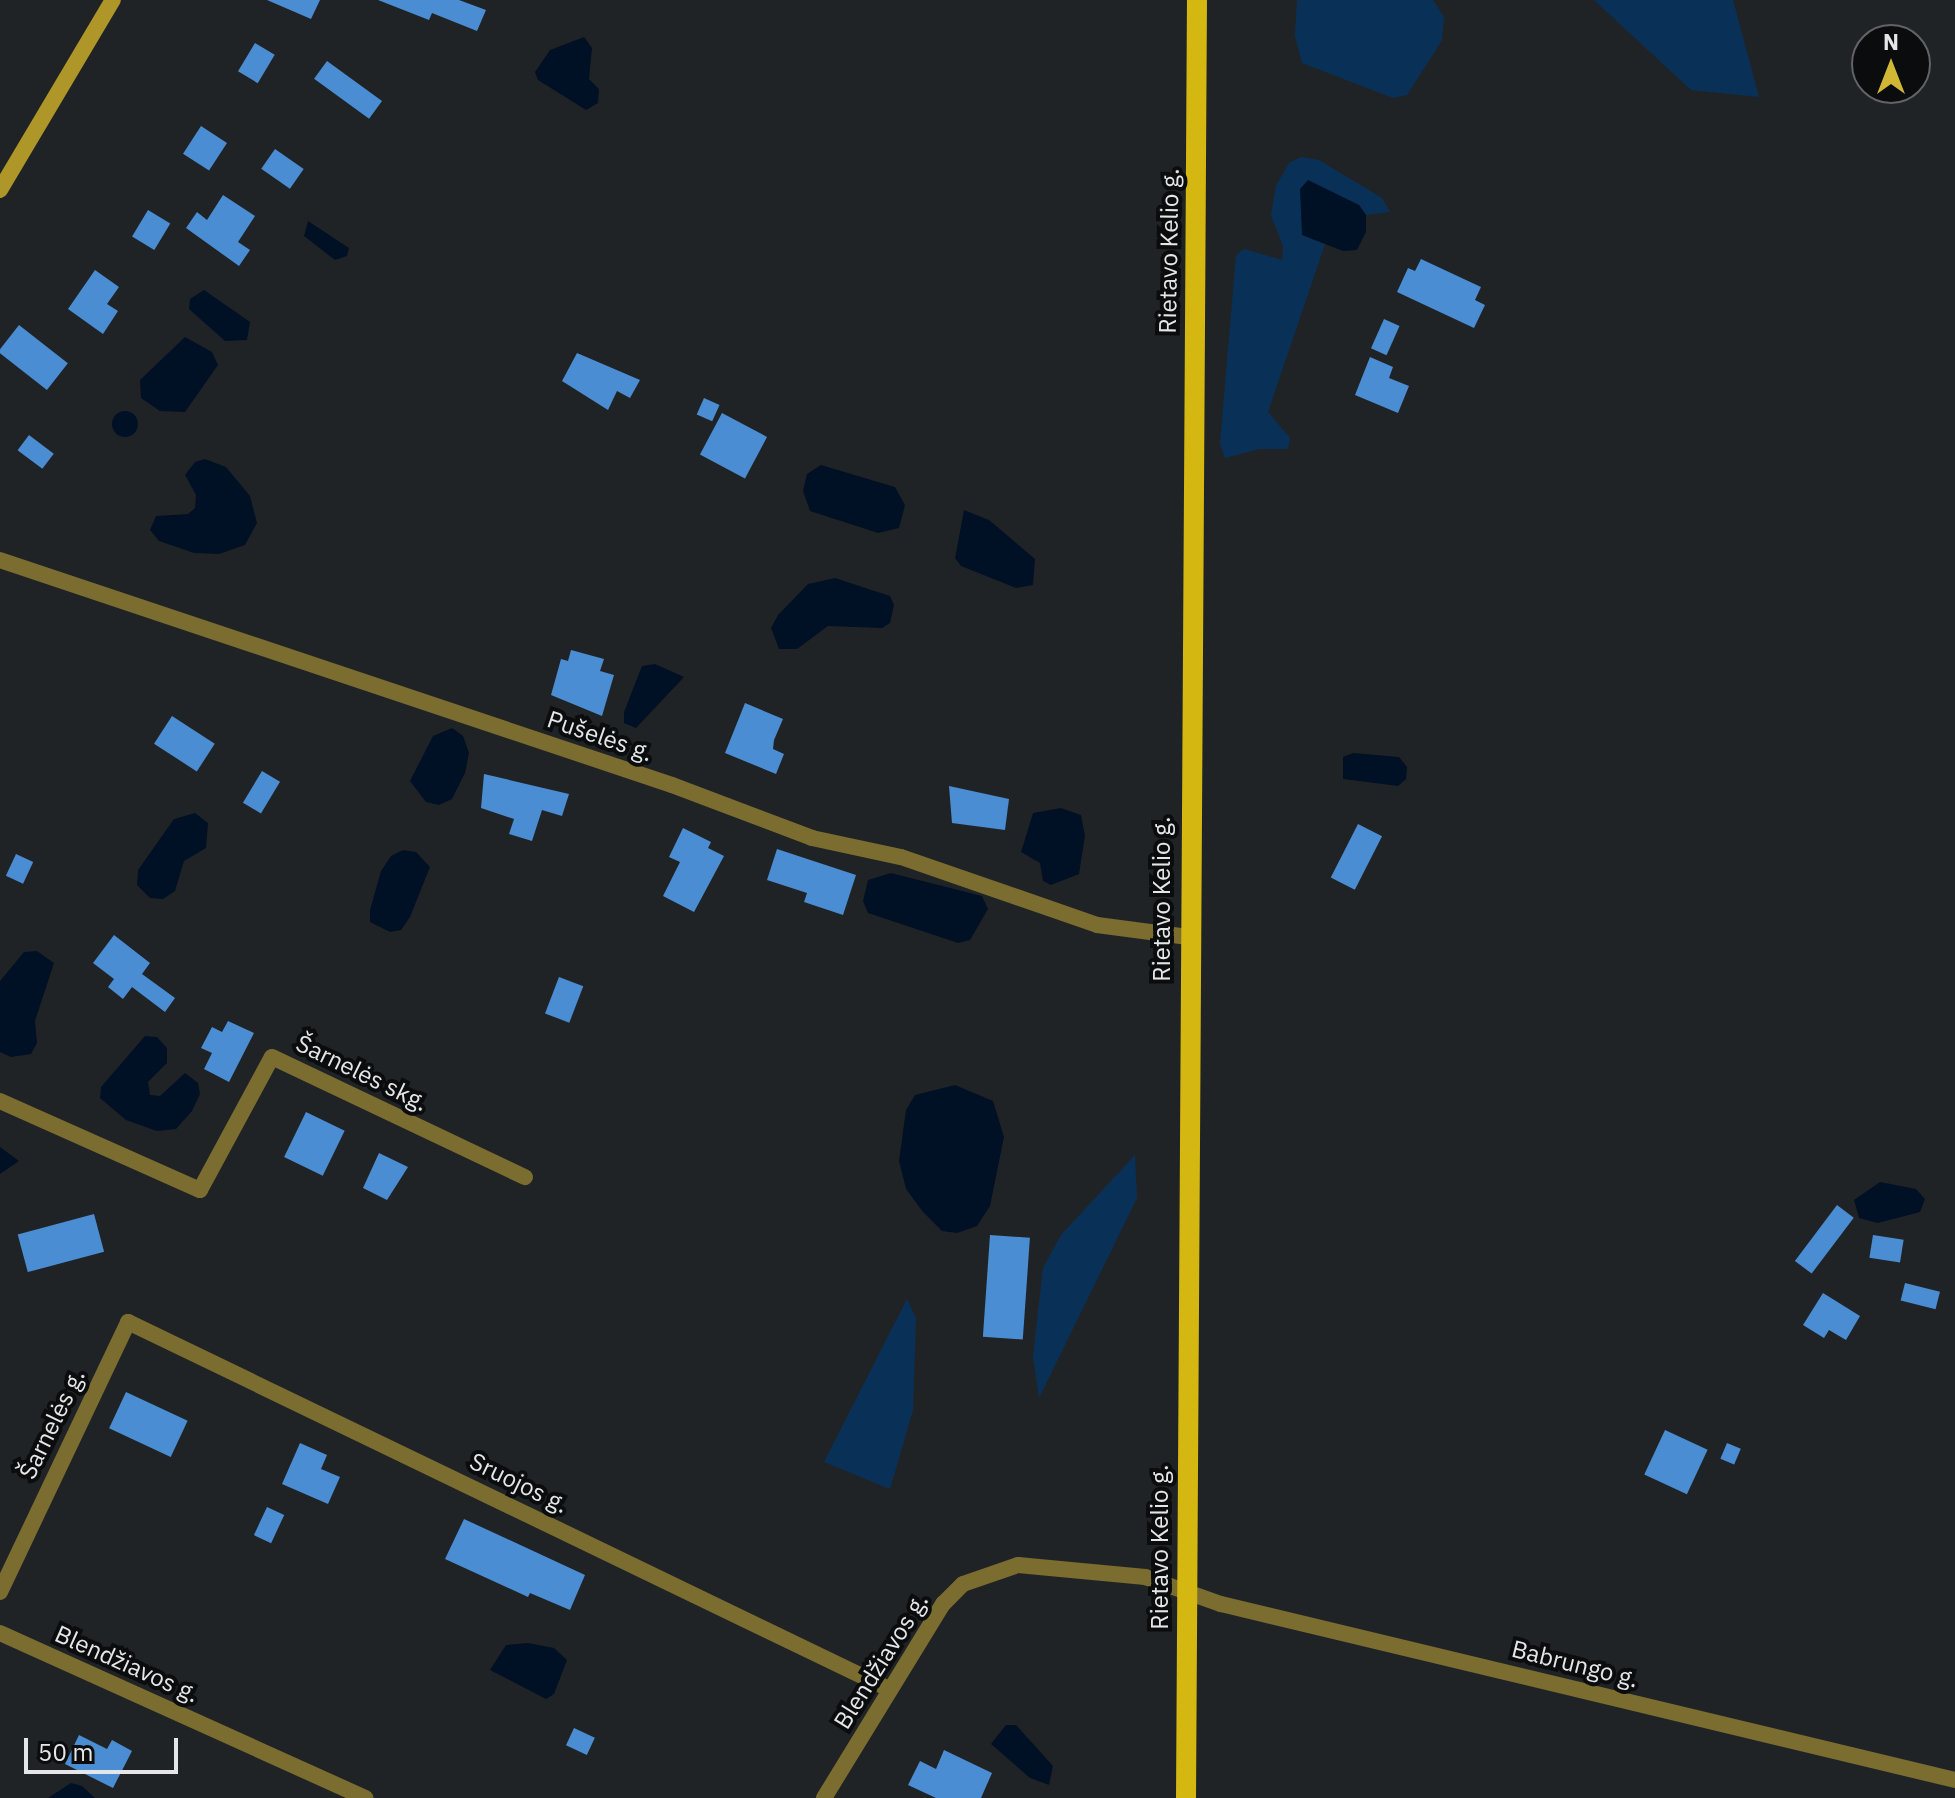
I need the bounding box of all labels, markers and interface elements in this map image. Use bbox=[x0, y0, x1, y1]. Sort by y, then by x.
north arrow bbox=[1851, 24, 1931, 104]
text: N bbox=[1883, 27, 1899, 56]
street label: Rietavo Kelio g. bbox=[1153, 168, 1185, 334]
street label: Pušelės g. bbox=[543, 705, 657, 767]
street label: Rietavo Kelio g. bbox=[1148, 816, 1176, 982]
street label: Šarnelės skg. bbox=[291, 1029, 433, 1117]
street label: Šarnelės g. bbox=[13, 1364, 91, 1484]
street label: Sruojos g. bbox=[465, 1447, 573, 1519]
street label: Rietavo Kelio g. bbox=[1146, 1464, 1174, 1630]
street label: Blendžiavos g. bbox=[828, 1588, 934, 1734]
street label: Blendžiavos g. bbox=[51, 1619, 203, 1709]
street label: Babrungo g. bbox=[1509, 1634, 1641, 1694]
scale bar bbox=[28, 1722, 182, 1772]
text: 50 m bbox=[38, 1736, 93, 1768]

